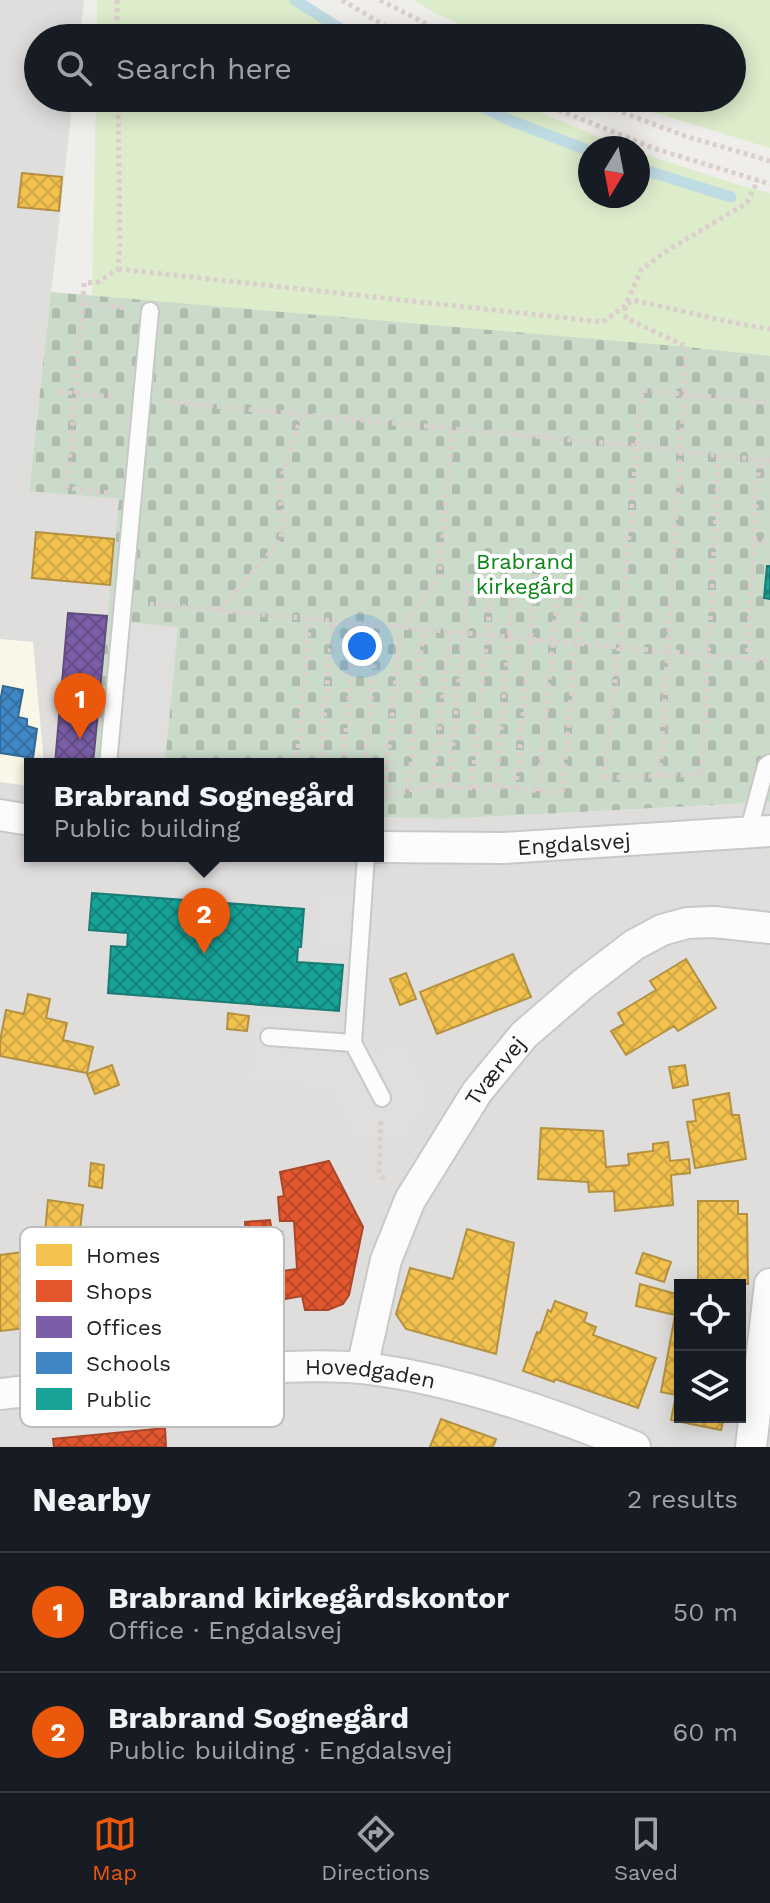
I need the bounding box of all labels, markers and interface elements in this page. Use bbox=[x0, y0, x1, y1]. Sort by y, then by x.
search box bbox=[24, 24, 746, 112]
icon: search bbox=[52, 46, 96, 90]
text: Search here bbox=[116, 51, 292, 86]
north arrow bbox=[578, 136, 650, 208]
park label: Brabrand kirkegård bbox=[476, 549, 574, 599]
your location bbox=[342, 626, 382, 666]
pin: 1 bbox=[54, 673, 106, 739]
popup bbox=[24, 758, 384, 862]
text: Brabrand Sognegård bbox=[53, 778, 355, 813]
text: Public building bbox=[53, 813, 240, 843]
street label: Engdalsvej bbox=[516, 827, 631, 860]
pin: 2 bbox=[178, 888, 230, 954]
street label: Tværvej bbox=[459, 1031, 530, 1110]
legend bbox=[20, 1227, 284, 1427]
text: Homes bbox=[86, 1243, 160, 1268]
text: Shops bbox=[86, 1279, 152, 1304]
map controls bbox=[674, 1279, 746, 1423]
button: locate bbox=[674, 1279, 746, 1351]
text: Offices bbox=[86, 1315, 162, 1340]
text: Schools bbox=[86, 1351, 171, 1376]
button: layers bbox=[674, 1351, 746, 1423]
street label: Hovedgaden bbox=[305, 1354, 438, 1393]
text: Public bbox=[86, 1387, 152, 1412]
text: Nearby bbox=[32, 1479, 151, 1519]
text: 2 results bbox=[627, 1484, 738, 1514]
text: Brabrand kirkegårdskontor bbox=[108, 1580, 509, 1615]
text: 1 bbox=[52, 1597, 64, 1627]
text: 50 m bbox=[673, 1597, 738, 1627]
text: Office · Engdalsvej bbox=[108, 1615, 342, 1645]
text: Brabrand Sognegård bbox=[108, 1700, 409, 1735]
text: 2 bbox=[50, 1717, 66, 1747]
text: 60 m bbox=[672, 1717, 738, 1747]
text: Public building · Engdalsvej bbox=[108, 1735, 453, 1765]
tab: Map bbox=[92, 1812, 137, 1885]
tab: Directions bbox=[321, 1812, 430, 1885]
tab: Saved bbox=[614, 1812, 678, 1885]

